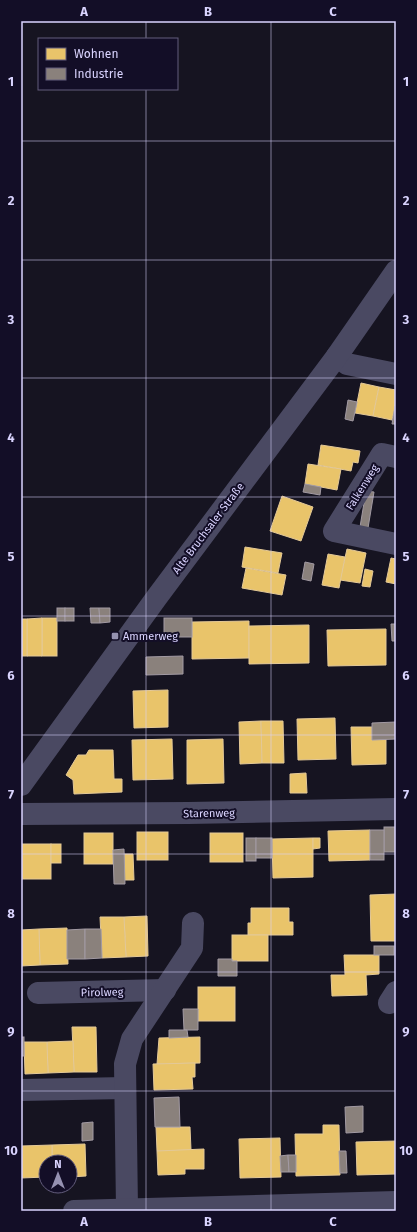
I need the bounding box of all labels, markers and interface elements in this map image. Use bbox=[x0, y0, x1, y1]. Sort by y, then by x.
text: A bbox=[79, 4, 88, 19]
text: B bbox=[204, 4, 212, 19]
text: C bbox=[329, 4, 337, 19]
legend bbox=[38, 38, 178, 90]
text: Wohnen bbox=[74, 47, 118, 61]
text: Industrie bbox=[74, 67, 123, 81]
text: 1 bbox=[8, 74, 14, 89]
text: 1 bbox=[403, 74, 409, 89]
text: 2 bbox=[8, 193, 15, 208]
text: 2 bbox=[403, 193, 410, 208]
text: 3 bbox=[7, 312, 15, 327]
text: 3 bbox=[402, 312, 410, 327]
text: 4 bbox=[7, 430, 15, 445]
text: 4 bbox=[402, 430, 410, 445]
street label: Falkenweg bbox=[343, 462, 382, 513]
street label: Alte Bruchsaler Straße bbox=[170, 480, 247, 576]
text: 5 bbox=[8, 549, 15, 564]
text: 5 bbox=[403, 549, 410, 564]
place label: Ammerweg bbox=[123, 630, 178, 643]
marker: Ammerweg bbox=[110, 631, 120, 641]
text: 6 bbox=[7, 668, 15, 683]
text: 6 bbox=[402, 668, 410, 683]
text: 7 bbox=[8, 787, 14, 802]
text: 7 bbox=[403, 787, 409, 802]
street label: Starenweg bbox=[183, 807, 235, 820]
text: 8 bbox=[7, 906, 15, 921]
text: 8 bbox=[402, 906, 410, 921]
street label: Pirolweg bbox=[81, 986, 124, 999]
text: 9 bbox=[7, 1024, 15, 1039]
text: 9 bbox=[402, 1024, 410, 1039]
text: 10 bbox=[4, 1143, 18, 1158]
text: 10 bbox=[399, 1143, 413, 1158]
north arrow bbox=[38, 1154, 78, 1194]
text: N bbox=[54, 1158, 62, 1171]
text: A bbox=[79, 1214, 88, 1229]
text: B bbox=[204, 1214, 212, 1229]
text: C bbox=[329, 1214, 337, 1229]

